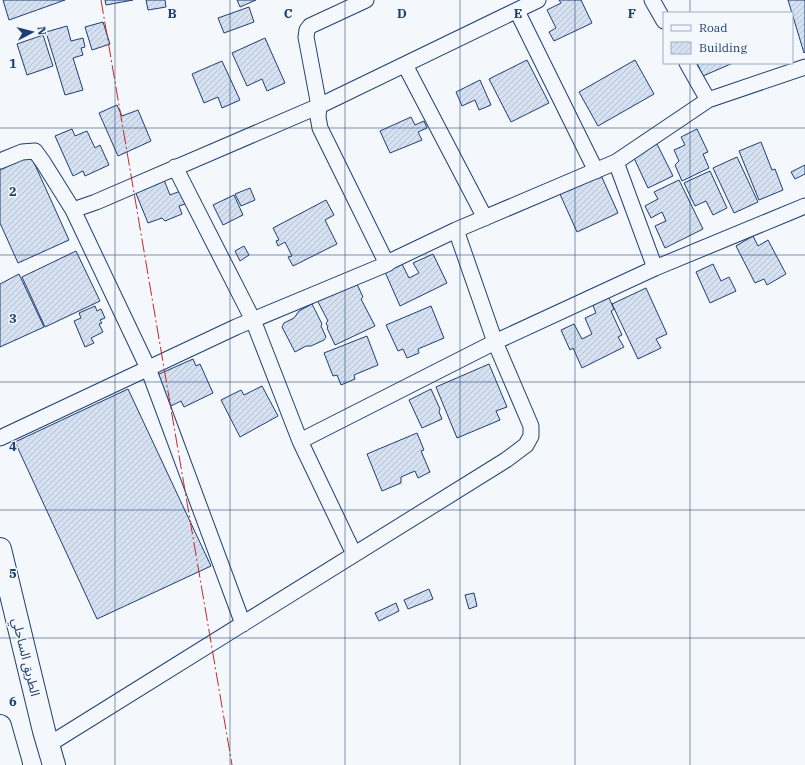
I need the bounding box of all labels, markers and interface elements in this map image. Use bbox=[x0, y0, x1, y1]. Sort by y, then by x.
text: B bbox=[167, 5, 177, 22]
text: C bbox=[284, 5, 293, 22]
text: D bbox=[397, 5, 407, 22]
text: E bbox=[514, 5, 522, 22]
text: F bbox=[628, 5, 636, 22]
north arrow bbox=[12, 12, 52, 52]
legend bbox=[663, 12, 793, 64]
text: Road bbox=[699, 20, 728, 35]
text: N bbox=[34, 26, 49, 36]
text: Building bbox=[699, 40, 747, 55]
text: 1 bbox=[9, 55, 17, 72]
text: 2 bbox=[9, 183, 17, 200]
text: 3 bbox=[9, 310, 17, 327]
text: 4 bbox=[9, 438, 17, 455]
text: 5 bbox=[9, 565, 17, 582]
street label: الطريق الساحلي bbox=[6, 616, 44, 699]
text: 6 bbox=[9, 693, 17, 710]

